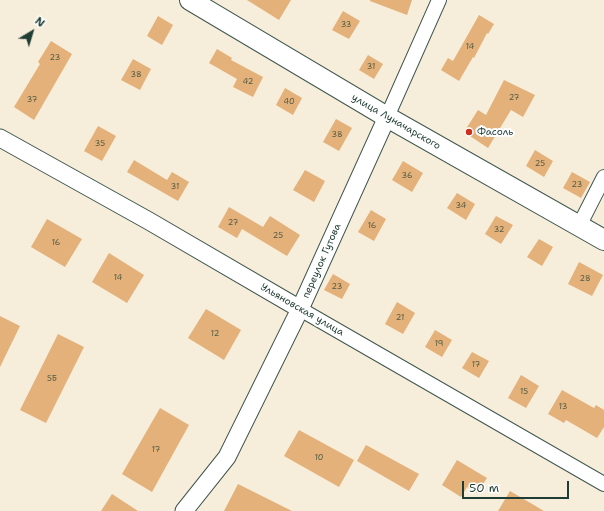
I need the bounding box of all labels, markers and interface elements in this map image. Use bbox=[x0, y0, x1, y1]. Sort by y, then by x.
north arrow bbox=[12, 12, 52, 52]
text: N bbox=[32, 14, 48, 31]
house number: 33 bbox=[341, 20, 351, 30]
house number: 14 bbox=[466, 42, 474, 52]
house number: 23 bbox=[50, 53, 60, 63]
house number: 31 bbox=[367, 62, 375, 72]
house number: 38 bbox=[131, 70, 141, 80]
house number: 42 bbox=[243, 77, 253, 87]
street label: улица Луначарского bbox=[349, 92, 443, 152]
house number: 27 bbox=[509, 93, 519, 103]
house number: 37 bbox=[27, 95, 37, 105]
house number: 40 bbox=[283, 97, 295, 107]
place label: Фасоль bbox=[477, 126, 513, 138]
marker: Фасоль bbox=[464, 127, 474, 137]
house number: 38 bbox=[332, 130, 342, 140]
house number: 35 bbox=[95, 139, 105, 149]
house number: 25 bbox=[535, 159, 545, 169]
house number: 36 bbox=[402, 171, 412, 181]
house number: 23 bbox=[572, 180, 582, 190]
house number: 31 bbox=[171, 182, 179, 192]
house number: 34 bbox=[456, 201, 466, 211]
house number: 27 bbox=[228, 218, 238, 228]
house number: 16 bbox=[368, 221, 376, 231]
street label: переулок Гутова bbox=[300, 222, 344, 300]
house number: 32 bbox=[494, 225, 504, 235]
house number: 25 bbox=[273, 231, 283, 241]
house number: 16 bbox=[52, 238, 60, 248]
house number: 14 bbox=[114, 273, 122, 283]
house number: 28 bbox=[580, 274, 590, 284]
street label: Ульяновская улица bbox=[258, 281, 346, 339]
house number: 23 bbox=[332, 282, 342, 292]
house number: 21 bbox=[396, 313, 404, 323]
house number: 12 bbox=[211, 329, 219, 339]
house number: 19 bbox=[435, 339, 443, 349]
house number: 17 bbox=[472, 360, 480, 370]
house number: 5Б bbox=[47, 374, 57, 384]
house number: 15 bbox=[520, 387, 528, 397]
house number: 13 bbox=[559, 402, 567, 412]
house number: 17 bbox=[152, 445, 160, 455]
house number: 10 bbox=[315, 453, 323, 463]
scale bar bbox=[464, 473, 571, 499]
text: 50 m bbox=[469, 480, 499, 496]

